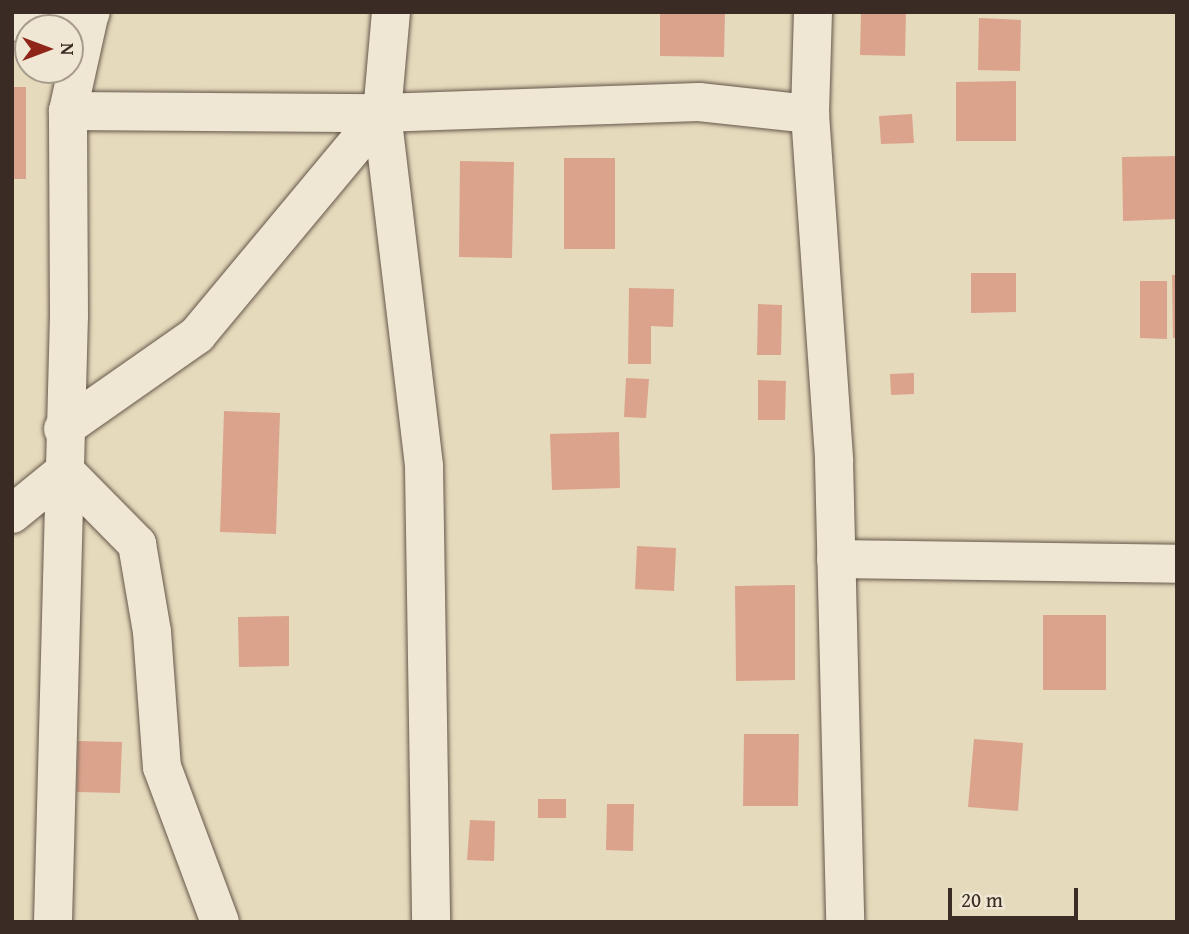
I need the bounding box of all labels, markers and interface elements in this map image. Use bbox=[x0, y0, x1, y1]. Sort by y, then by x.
north arrow bbox=[14, 14, 84, 84]
text: N bbox=[54, 43, 82, 55]
scale bar bbox=[951, 874, 1080, 918]
text: 20 m bbox=[961, 884, 1003, 915]

